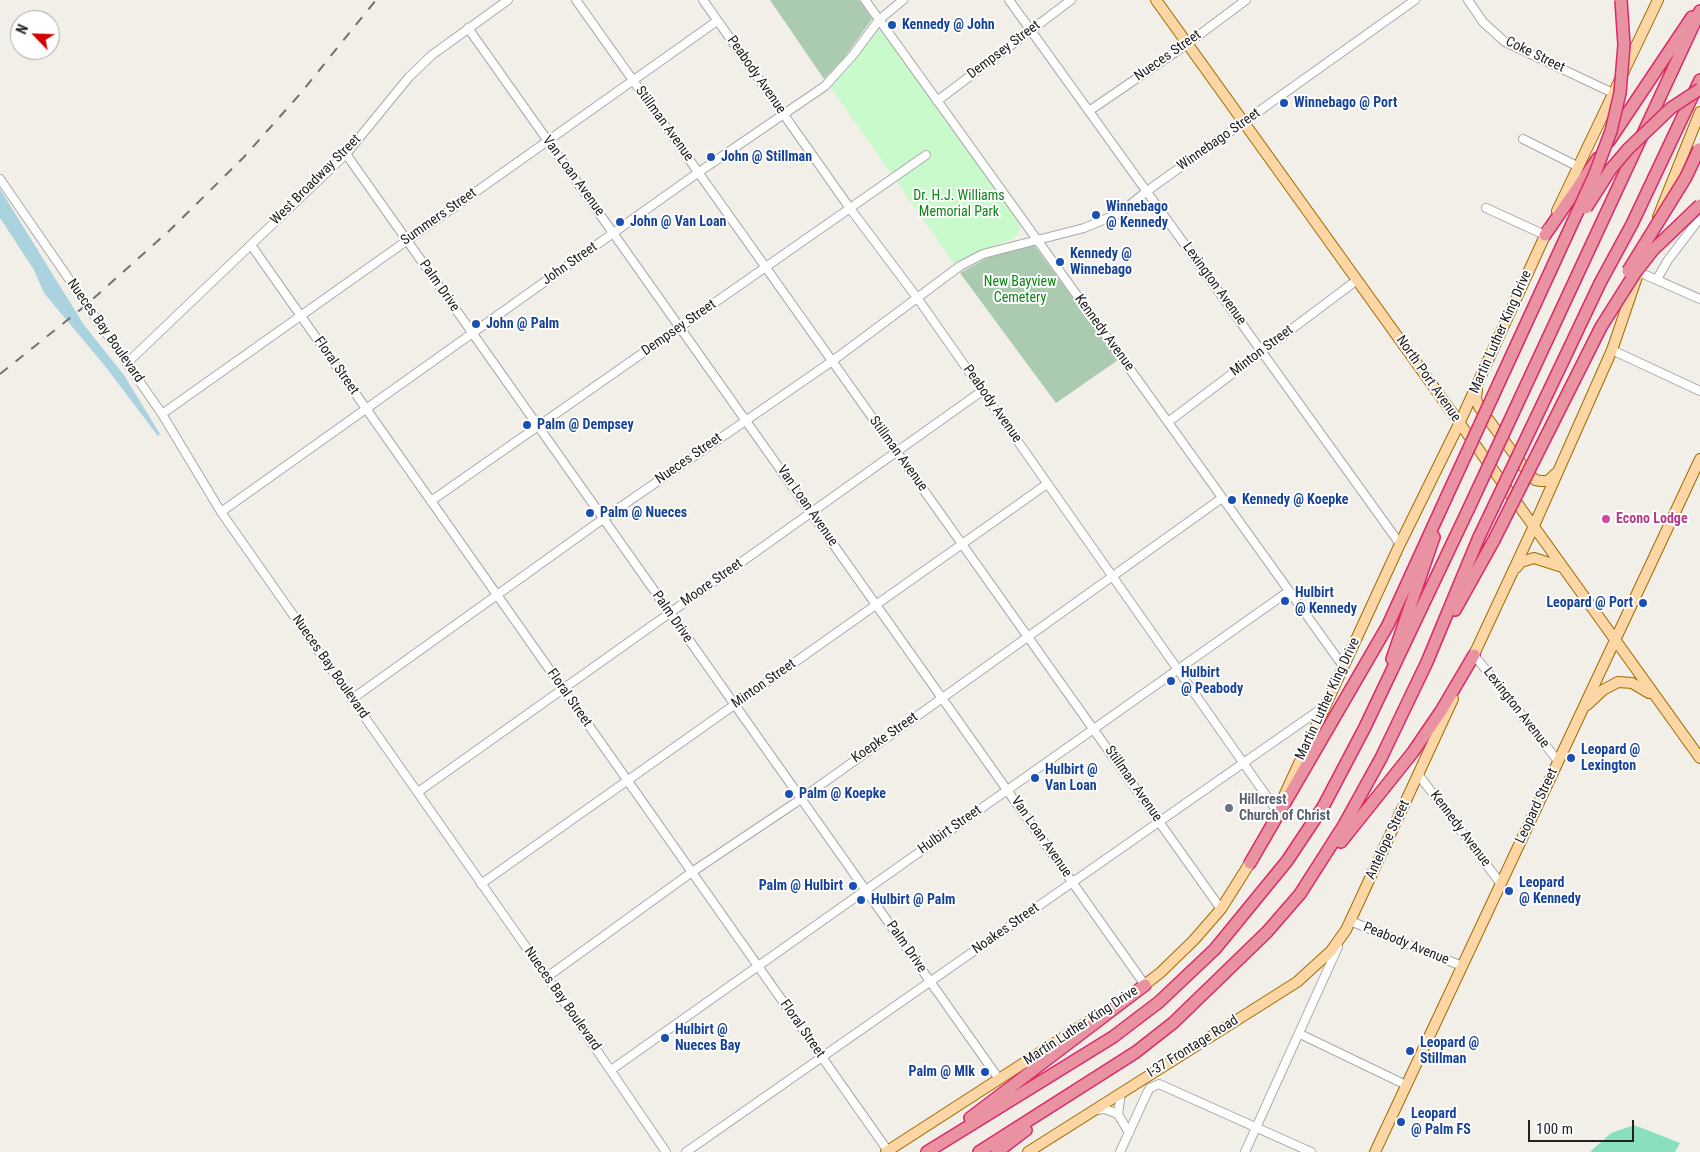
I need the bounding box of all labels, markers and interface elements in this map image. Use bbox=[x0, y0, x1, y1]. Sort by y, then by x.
north arrow bbox=[10, 10, 60, 60]
place label: Kennedy @ John bbox=[902, 17, 995, 33]
street label: Dempsey Street bbox=[964, 17, 1044, 83]
marker: Kennedy @ John bbox=[886, 19, 898, 31]
text: N bbox=[13, 22, 31, 36]
street label: Nueces Street bbox=[1131, 27, 1205, 85]
street label: Peabody Avenue bbox=[723, 33, 789, 117]
street label: Coke Street bbox=[1503, 33, 1567, 77]
street label: Stillman Avenue bbox=[631, 83, 697, 165]
place label: Winnebago @ Port bbox=[1294, 95, 1397, 111]
marker: Winnebago @ Port bbox=[1278, 97, 1290, 109]
street label: Winnebago Street bbox=[1174, 105, 1264, 175]
street label: West Broadway Street bbox=[267, 131, 365, 229]
street label: Van Loan Avenue bbox=[538, 133, 608, 219]
place label: John @ Stillman bbox=[721, 149, 812, 165]
marker: John @ Stillman bbox=[705, 151, 717, 163]
street label: Summers Street bbox=[398, 185, 480, 249]
park label: Dr. H.J. Williams Memorial Park bbox=[913, 188, 1005, 220]
place label: Winnebago @ Kennedy bbox=[1106, 199, 1168, 232]
marker: Winnebago @ Kennedy bbox=[1090, 209, 1102, 221]
place label: John @ Van Loan bbox=[630, 214, 726, 230]
marker: John @ Van Loan bbox=[614, 216, 626, 228]
street label: John Street bbox=[539, 239, 601, 289]
street label: Lexington Avenue bbox=[1179, 240, 1249, 328]
place label: Kennedy @ Winnebago bbox=[1070, 246, 1132, 278]
marker: Kennedy @ Winnebago bbox=[1054, 256, 1066, 268]
street label: Palm Drive bbox=[415, 257, 463, 315]
street label: Martin Luther King Drive bbox=[1466, 268, 1536, 396]
park label: New Bayview Cemetery bbox=[984, 274, 1056, 306]
street label: Nueces Bay Boulevard bbox=[63, 276, 147, 386]
street label: Kennedy Avenue bbox=[1071, 291, 1137, 375]
street label: Dempsey Street bbox=[639, 296, 719, 360]
place label: John @ Palm bbox=[486, 316, 559, 332]
marker: John @ Palm bbox=[470, 318, 482, 330]
street label: Minton Street bbox=[1227, 322, 1297, 380]
street label: North Port Avenue bbox=[1392, 333, 1464, 425]
street label: Floral Street bbox=[310, 334, 362, 398]
street label: Peabody Avenue bbox=[959, 362, 1025, 446]
street label: Stillman Avenue bbox=[865, 413, 931, 495]
place label: Palm @ Dempsey bbox=[537, 417, 634, 433]
marker: Palm @ Dempsey bbox=[521, 419, 533, 431]
street label: Nueces Street bbox=[652, 430, 726, 488]
street label: Van Loan Avenue bbox=[773, 462, 841, 550]
place label: Kennedy @ Koepke bbox=[1242, 492, 1349, 508]
marker: Kennedy @ Koepke bbox=[1226, 494, 1238, 506]
place label: Palm @ Nueces bbox=[600, 505, 687, 521]
marker: Palm @ Nueces bbox=[584, 507, 596, 519]
place label: Econo Lodge bbox=[1616, 511, 1688, 527]
marker: Econo Lodge bbox=[1600, 513, 1612, 525]
street label: Moore Street bbox=[678, 556, 746, 610]
place label: Hulbirt @ Kennedy bbox=[1295, 585, 1357, 618]
street label: Palm Drive bbox=[648, 588, 696, 646]
marker: Hulbirt @ Kennedy bbox=[1279, 595, 1291, 607]
place label: Leopard @ Port bbox=[1546, 595, 1633, 611]
marker: Leopard @ Port bbox=[1637, 597, 1649, 609]
street label: Nueces Bay Boulevard bbox=[288, 612, 372, 722]
street label: Martin Luther King Drive bbox=[1292, 635, 1364, 763]
street label: Minton Street bbox=[729, 656, 799, 712]
street label: Lexington Avenue bbox=[1479, 664, 1553, 752]
place label: Hulbirt @ Peabody bbox=[1181, 665, 1243, 698]
street label: Floral Street bbox=[543, 666, 595, 730]
marker: Hulbirt @ Peabody bbox=[1165, 675, 1177, 687]
street label: Koepke Street bbox=[849, 709, 921, 767]
place label: Leopard @ Lexington bbox=[1581, 742, 1640, 774]
street label: Stillman Avenue bbox=[1101, 743, 1165, 825]
marker: Leopard @ Lexington bbox=[1565, 752, 1577, 764]
place label: Hulbirt @ Van Loan bbox=[1045, 762, 1098, 794]
street label: Leopard Street bbox=[1512, 766, 1562, 846]
marker: Hulbirt @ Van Loan bbox=[1029, 772, 1041, 784]
place label: Palm @ Koepke bbox=[799, 786, 886, 802]
marker: Palm @ Koepke bbox=[783, 788, 795, 800]
street label: Kennedy Avenue bbox=[1426, 788, 1494, 870]
place label: Hillcrest Church of Christ bbox=[1239, 792, 1330, 824]
street label: Van Loan Avenue bbox=[1007, 793, 1075, 881]
street label: Antelope Street bbox=[1362, 798, 1414, 882]
street label: Hulbirt Street bbox=[915, 802, 985, 858]
marker: Hillcrest Church of Christ bbox=[1223, 802, 1235, 814]
place label: Leopard @ Kennedy bbox=[1519, 875, 1581, 908]
place label: Palm @ Hulbirt bbox=[759, 878, 843, 894]
marker: Palm @ Hulbirt bbox=[847, 880, 859, 892]
marker: Leopard @ Kennedy bbox=[1503, 885, 1515, 897]
place label: Hulbirt @ Palm bbox=[871, 892, 955, 908]
marker: Hulbirt @ Palm bbox=[855, 894, 867, 906]
street label: Noakes Street bbox=[969, 900, 1043, 958]
street label: Palm Drive bbox=[882, 918, 930, 976]
street label: Peabody Avenue bbox=[1361, 919, 1451, 969]
street label: Nueces Bay Boulevard bbox=[520, 944, 604, 1054]
street label: Martin Luther King Drive bbox=[1021, 983, 1141, 1069]
street label: Floral Street bbox=[776, 997, 828, 1061]
street label: I-37 Frontage Road bbox=[1144, 1012, 1242, 1082]
place label: Hulbirt @ Nueces Bay bbox=[675, 1022, 740, 1054]
marker: Hulbirt @ Nueces Bay bbox=[659, 1032, 671, 1044]
place label: Leopard @ Stillman bbox=[1420, 1035, 1479, 1068]
marker: Leopard @ Stillman bbox=[1404, 1045, 1416, 1057]
place label: Palm @ Mlk bbox=[909, 1064, 975, 1080]
marker: Palm @ Mlk bbox=[979, 1066, 991, 1078]
place label: Leopard @ Palm FS bbox=[1411, 1106, 1471, 1138]
scale bar bbox=[1530, 1110, 1636, 1142]
marker: Leopard @ Palm FS bbox=[1395, 1116, 1407, 1128]
text: 100 m bbox=[1536, 1120, 1573, 1138]

